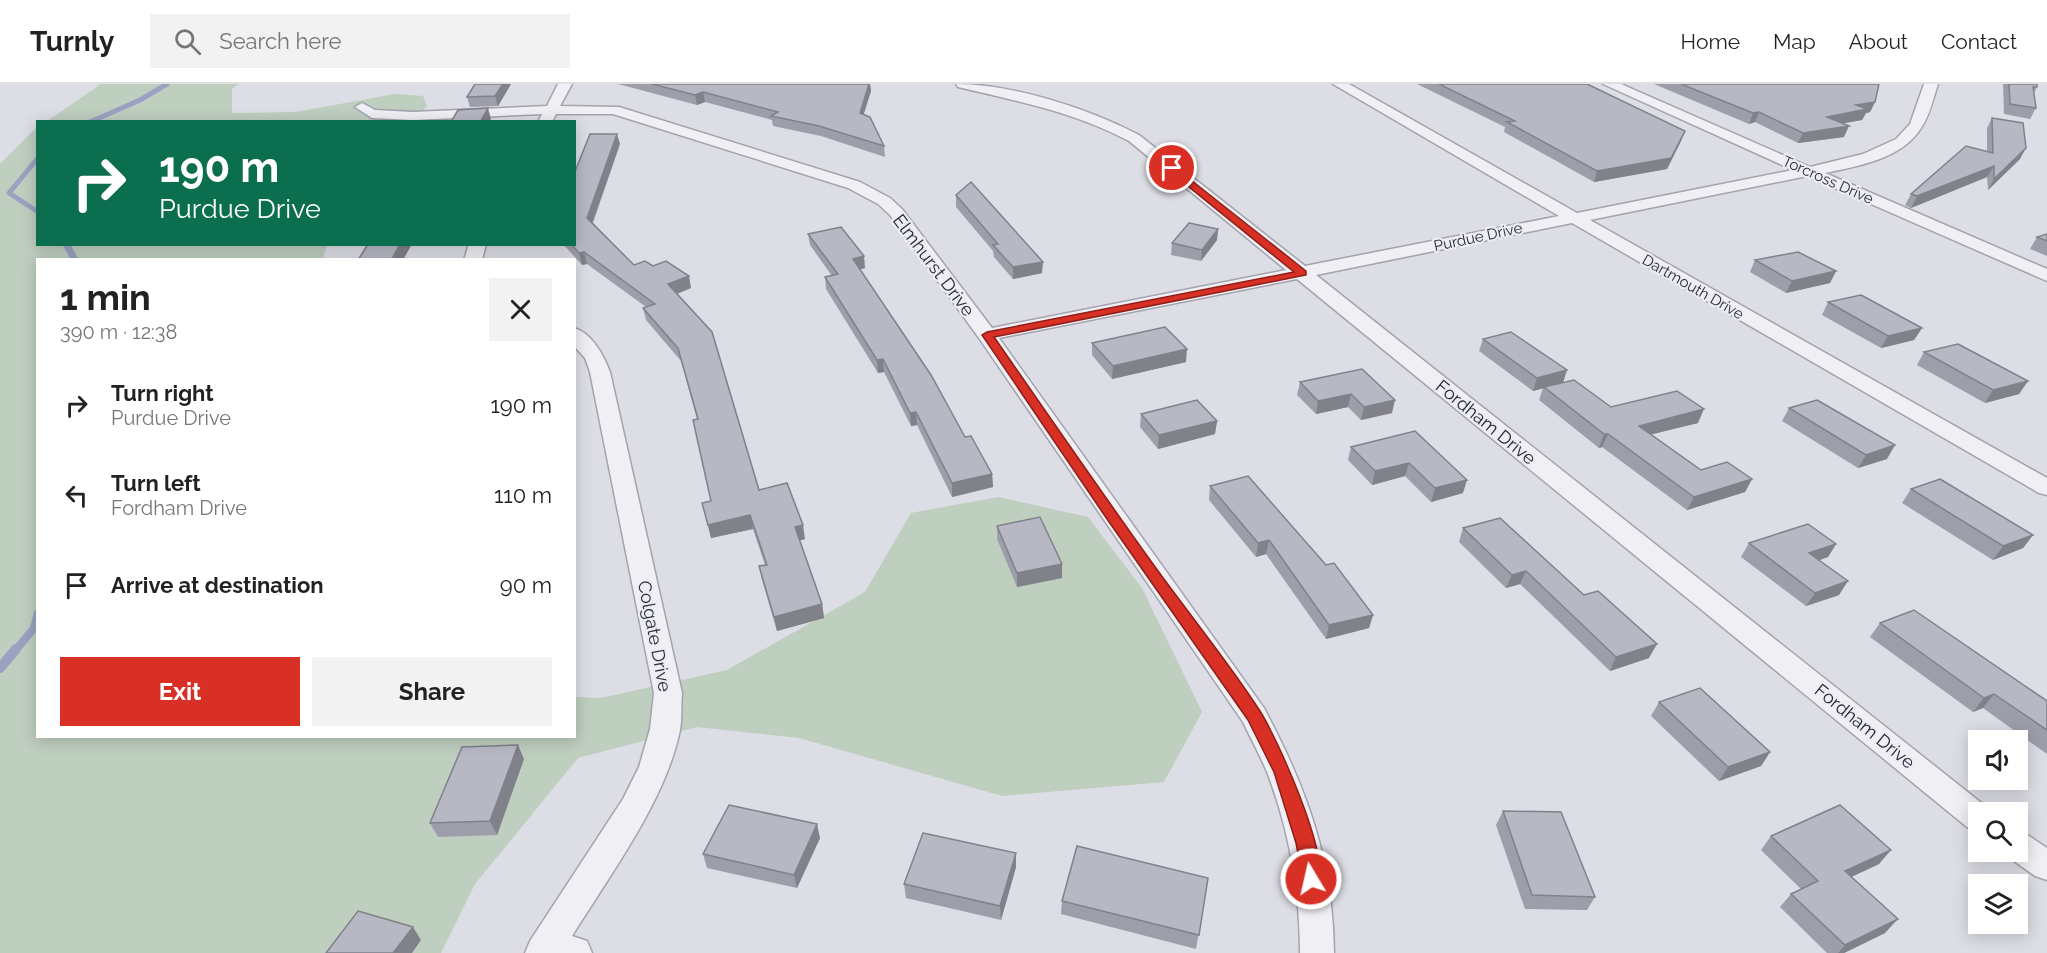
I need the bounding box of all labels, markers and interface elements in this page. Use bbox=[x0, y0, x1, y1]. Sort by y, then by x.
search box bbox=[150, 14, 570, 68]
text: Turnly bbox=[30, 25, 114, 58]
icon: search bbox=[171, 25, 204, 58]
text: Search here bbox=[219, 28, 341, 54]
text: Home bbox=[1681, 29, 1740, 54]
text: Map bbox=[1773, 29, 1816, 54]
text: About bbox=[1849, 29, 1908, 54]
text: Contact bbox=[1941, 29, 2017, 54]
pin bbox=[1146, 142, 1197, 193]
text: 190 m bbox=[159, 143, 279, 192]
icon: right bbox=[60, 144, 138, 222]
icon: arrive bbox=[1155, 151, 1188, 184]
street label: Torcross Drive bbox=[1780, 152, 1876, 208]
text: Purdue Drive bbox=[159, 193, 321, 224]
street label: Elmhurst Drive bbox=[889, 210, 979, 320]
street label: Purdue Drive bbox=[1432, 219, 1524, 255]
street label: Dartmouth Drive bbox=[1639, 251, 1747, 323]
text: 1 min bbox=[60, 276, 151, 318]
button: close bbox=[489, 278, 552, 341]
text: 390 m · 12:38 bbox=[60, 320, 177, 344]
street label: Fordham Drive bbox=[1432, 375, 1540, 469]
text: Turn right bbox=[111, 380, 214, 406]
icon: right bbox=[60, 389, 93, 422]
text: 190 m bbox=[490, 392, 552, 418]
text: Purdue Drive bbox=[111, 406, 231, 430]
text: Turn left bbox=[111, 470, 201, 496]
icon: left bbox=[60, 479, 93, 512]
text: 110 m bbox=[494, 482, 552, 508]
text: Fordham Drive bbox=[111, 496, 247, 520]
icon: arrive bbox=[60, 569, 93, 602]
text: Arrive at destination bbox=[111, 572, 324, 598]
text: 90 m bbox=[500, 572, 552, 598]
street label: Colgate Drive bbox=[634, 579, 676, 694]
button: Exit bbox=[60, 657, 300, 726]
button: Share bbox=[312, 657, 552, 726]
street label: Fordham Drive bbox=[1811, 679, 1919, 773]
map controls bbox=[1968, 730, 2028, 934]
button: sound bbox=[1968, 730, 2028, 790]
button: search bbox=[1968, 802, 2028, 862]
position arrow bbox=[1279, 847, 1343, 911]
button: layers bbox=[1968, 874, 2028, 934]

